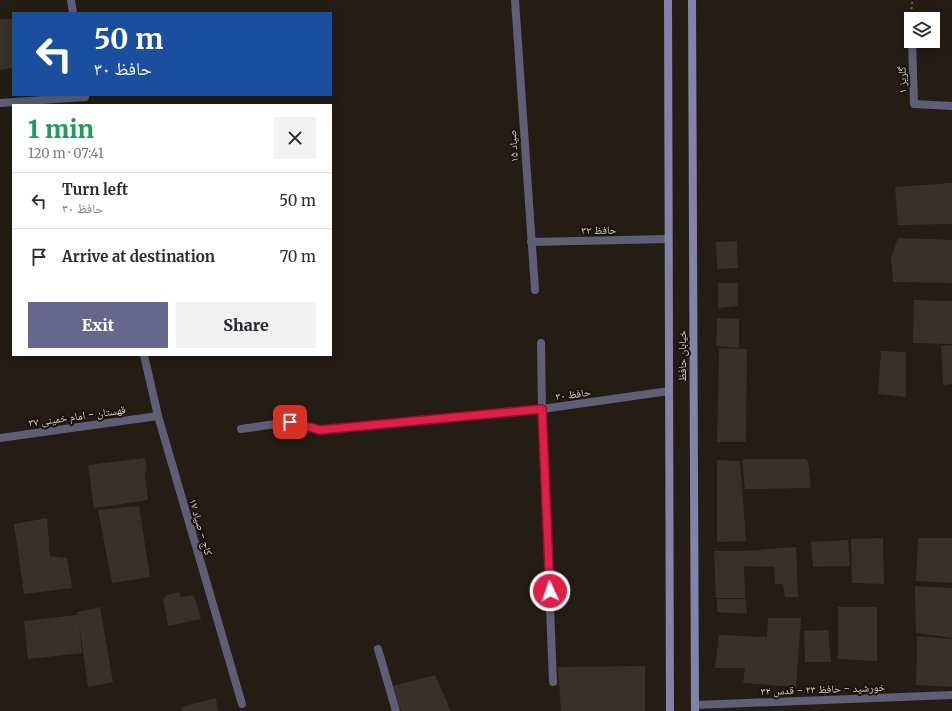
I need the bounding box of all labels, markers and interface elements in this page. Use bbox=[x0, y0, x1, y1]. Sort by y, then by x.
map controls bbox=[904, 12, 940, 48]
button: layers bbox=[904, 12, 940, 48]
text: 50 m bbox=[94, 21, 163, 57]
icon: left bbox=[28, 28, 80, 80]
text: حافظ ۳۰ bbox=[94, 57, 152, 80]
street label: گلریز ۱ bbox=[895, 66, 909, 94]
text: 1 min bbox=[28, 114, 94, 145]
button: close bbox=[274, 117, 316, 159]
street label: صیاد ۱۵ bbox=[505, 129, 521, 163]
text: 120 m · 07:41 bbox=[28, 145, 104, 162]
text: Turn left bbox=[62, 180, 128, 199]
icon: left bbox=[28, 190, 50, 212]
text: 50 m bbox=[279, 191, 316, 210]
text: حافظ ۳۰ bbox=[62, 200, 104, 217]
street label: حافظ ۳۲ bbox=[581, 223, 617, 237]
icon: arrive bbox=[28, 246, 50, 268]
text: Arrive at destination bbox=[62, 247, 215, 266]
text: 70 m bbox=[280, 247, 316, 266]
button: Exit bbox=[28, 302, 168, 348]
button: Share bbox=[176, 302, 316, 348]
street label: خیابان حافظ bbox=[675, 330, 689, 382]
street label: حافظ ۳۰ bbox=[554, 385, 592, 403]
street label: قهستان - امام خمینی ۳۷ bbox=[27, 402, 127, 430]
pin bbox=[273, 405, 307, 439]
icon: arrive bbox=[279, 411, 301, 433]
street label: کاج - صیاد ۱۷ bbox=[186, 497, 216, 557]
position arrow bbox=[529, 570, 571, 612]
street label: خورشید - حافظ ۲۳ - قدس ۳۲ bbox=[760, 680, 886, 698]

